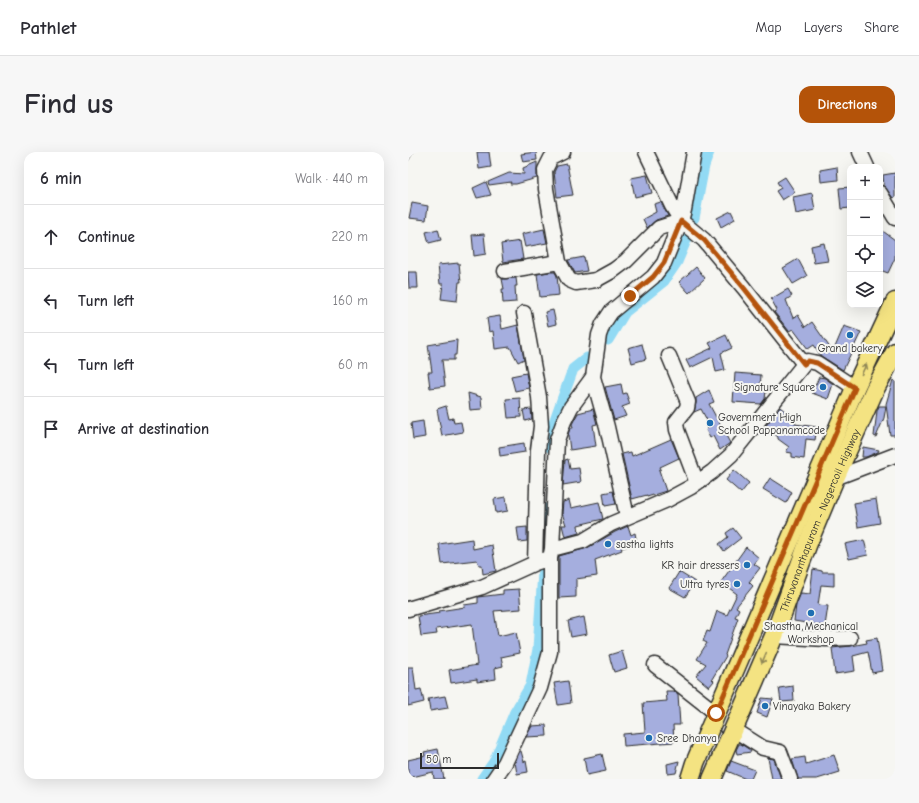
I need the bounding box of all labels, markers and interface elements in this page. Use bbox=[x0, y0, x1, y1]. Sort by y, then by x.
text: Pathlet bbox=[20, 17, 76, 39]
text: Map bbox=[755, 19, 782, 36]
text: Layers bbox=[804, 19, 842, 36]
text: Share bbox=[864, 19, 899, 36]
button: Directions bbox=[799, 86, 895, 123]
text: Find us bbox=[24, 88, 113, 120]
map controls bbox=[847, 164, 883, 308]
button: + bbox=[847, 164, 883, 200]
text: 6 min bbox=[40, 169, 82, 188]
text: Walk · 440 m bbox=[295, 171, 368, 186]
button: − bbox=[847, 200, 883, 236]
icon: ahead bbox=[40, 226, 62, 248]
text: Continue bbox=[78, 228, 135, 246]
text: 220 m bbox=[331, 229, 368, 244]
button: locate bbox=[847, 236, 883, 272]
button: layers bbox=[847, 272, 883, 308]
route end bbox=[621, 287, 639, 305]
icon: left bbox=[40, 290, 62, 312]
text: Turn left bbox=[78, 292, 134, 310]
text: 160 m bbox=[333, 293, 368, 308]
marker: Grand bakery bbox=[845, 330, 855, 340]
place label: Grand bakery bbox=[818, 342, 882, 355]
icon: left bbox=[40, 354, 62, 376]
text: Turn left bbox=[78, 356, 134, 374]
text: 60 m bbox=[338, 357, 368, 372]
one-way arrow bbox=[860, 364, 868, 376]
place label: Signature Square bbox=[734, 381, 815, 394]
marker: Signature Square bbox=[818, 382, 828, 392]
place label: Government High School Pappanamcode bbox=[718, 411, 826, 437]
icon: arrive bbox=[40, 418, 62, 440]
marker: Government High School Pappanamcode bbox=[705, 418, 715, 428]
text: Arrive at destination bbox=[78, 420, 209, 438]
street label: Thiruvananthapuram - Nagercoil Highway bbox=[777, 427, 863, 614]
place label: sastha lights bbox=[616, 538, 674, 551]
marker: sastha lights bbox=[603, 539, 613, 549]
place label: KR hair dressers bbox=[661, 559, 739, 572]
marker: KR hair dressers bbox=[742, 560, 752, 570]
place label: Ultra tyres bbox=[680, 578, 729, 591]
marker: Ultra tyres bbox=[732, 579, 742, 589]
marker: Shastha Mechanical Workshop bbox=[806, 608, 816, 618]
place label: Shastha Mechanical Workshop bbox=[764, 620, 858, 646]
one-way arrow bbox=[760, 651, 767, 663]
place label: Vinayaka Bakery bbox=[773, 700, 850, 713]
marker: Vinayaka Bakery bbox=[760, 701, 770, 711]
route start bbox=[707, 704, 725, 722]
place label: Sree Dhanya bbox=[657, 732, 717, 745]
marker: Sree Dhanya bbox=[644, 733, 654, 743]
scale bar bbox=[420, 751, 499, 770]
text: 50 m bbox=[426, 753, 451, 766]

